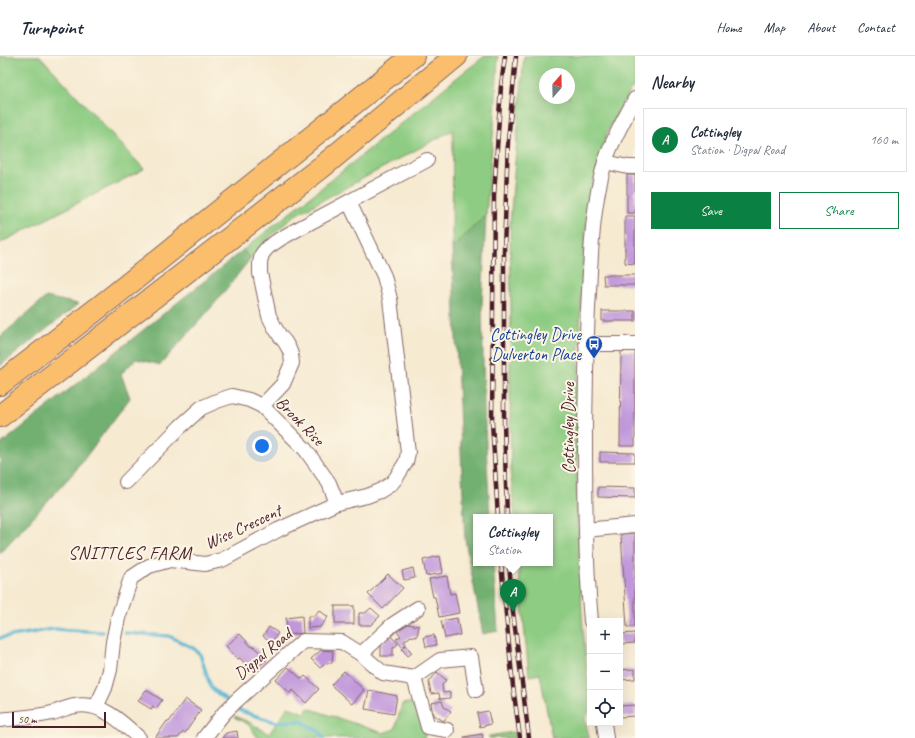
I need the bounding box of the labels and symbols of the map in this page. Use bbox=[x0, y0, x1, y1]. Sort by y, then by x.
north arrow bbox=[539, 68, 575, 104]
place label: Cottingley Drive Dulverton Place bbox=[490, 324, 582, 365]
bus stop icon: Cottingley Drive Dulverton Place bbox=[584, 334, 604, 359]
street label: Cottingley Drive bbox=[558, 381, 579, 473]
street label: Brook Rise bbox=[272, 392, 330, 451]
your location bbox=[252, 436, 272, 456]
street label: Wise Crescent bbox=[201, 499, 287, 554]
district label: SNITTLES FARM bbox=[68, 542, 193, 564]
pin: A bbox=[500, 579, 526, 612]
street label: Digpal Road bbox=[230, 622, 298, 684]
scale bar bbox=[12, 710, 106, 729]

